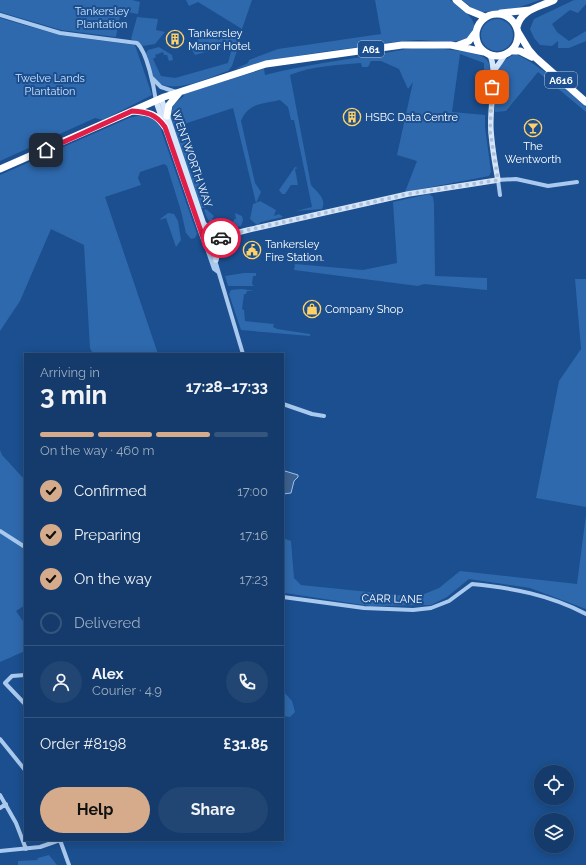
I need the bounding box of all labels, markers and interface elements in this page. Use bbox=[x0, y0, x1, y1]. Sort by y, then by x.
park label: Tankersley Plantation bbox=[75, 5, 129, 31]
place label: Tankersley Manor Hotel bbox=[188, 27, 250, 53]
building icon: Tankersley Manor Hotel bbox=[165, 29, 185, 49]
road number: A61 bbox=[358, 41, 384, 57]
pin bbox=[475, 70, 509, 104]
park label: Twelve Lands Plantation bbox=[15, 72, 85, 98]
road number: A616 bbox=[545, 72, 577, 88]
icon: bag bbox=[481, 76, 503, 98]
building icon: HSBC Data Centre bbox=[342, 107, 362, 127]
street label: WENTWORTH WAY bbox=[169, 109, 215, 209]
place label: HSBC Data Centre bbox=[365, 111, 458, 124]
bar icon: The Wentworth bbox=[523, 118, 543, 138]
pin bbox=[29, 133, 63, 167]
icon: home bbox=[35, 139, 57, 161]
place label: The Wentworth bbox=[505, 140, 561, 166]
courier bbox=[201, 218, 241, 258]
icon: car bbox=[210, 227, 232, 249]
place label: Tankersley Fire Station. bbox=[265, 238, 324, 264]
public building icon: Tankersley Fire Station. bbox=[242, 240, 262, 260]
shop icon: Company Shop bbox=[302, 299, 322, 319]
place label: Company Shop bbox=[325, 303, 403, 316]
text: Arriving in bbox=[40, 365, 100, 380]
text: 17:28–17:33 bbox=[186, 378, 268, 396]
text: 3 min bbox=[40, 380, 107, 410]
text: On the way · 460 m bbox=[40, 443, 154, 458]
icon: check bbox=[40, 480, 62, 502]
text: Confirmed bbox=[74, 482, 147, 500]
text: 17:00 bbox=[237, 484, 268, 499]
icon: check bbox=[40, 524, 62, 546]
text: Preparing bbox=[74, 526, 141, 544]
text: 17:16 bbox=[240, 528, 268, 543]
icon: check bbox=[40, 568, 62, 590]
text: On the way bbox=[74, 570, 152, 588]
text: 17:23 bbox=[239, 572, 268, 587]
street label: CARR LANE bbox=[361, 592, 423, 606]
text: Delivered bbox=[74, 614, 141, 632]
button: person bbox=[40, 661, 82, 703]
button: phone bbox=[226, 661, 268, 703]
text: Alex bbox=[92, 665, 123, 683]
text: Courier · 4.9 bbox=[92, 683, 162, 698]
text: Order #8198 bbox=[40, 735, 126, 753]
text: £31.85 bbox=[223, 735, 268, 753]
map controls bbox=[534, 765, 574, 853]
button: locate bbox=[534, 765, 574, 805]
button: Help bbox=[40, 787, 150, 833]
button: Share bbox=[158, 787, 268, 833]
button: layers bbox=[534, 813, 574, 853]

